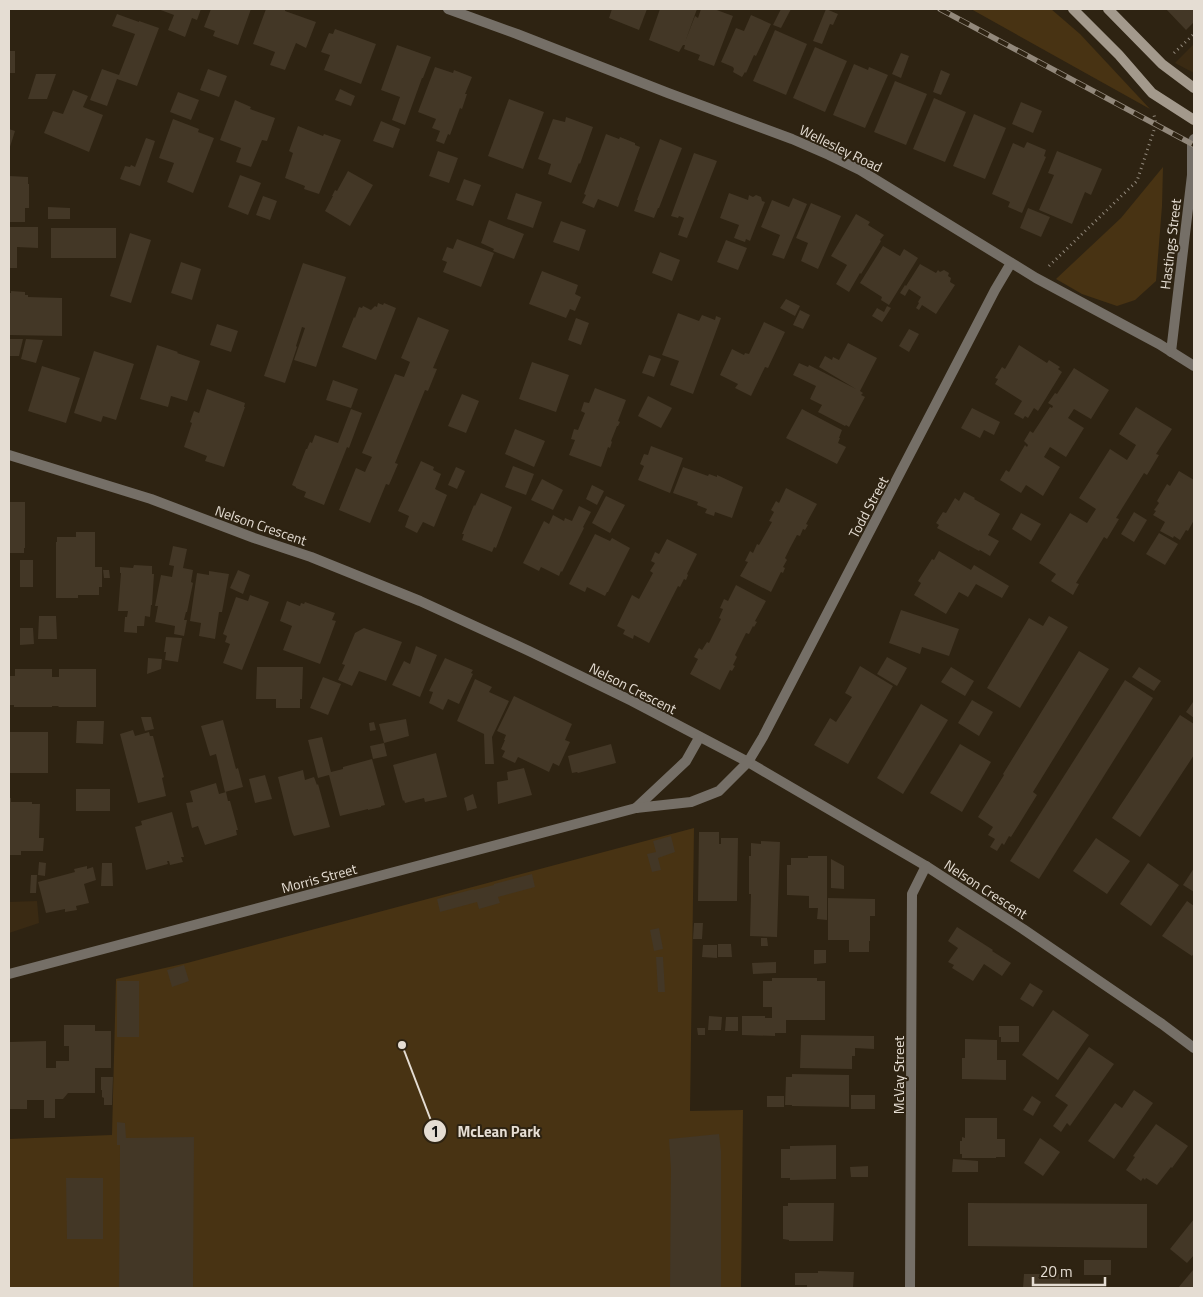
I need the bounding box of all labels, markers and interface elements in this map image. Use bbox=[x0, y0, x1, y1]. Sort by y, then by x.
street label: Wellesley Road bbox=[796, 119, 886, 177]
street label: Hastings Street bbox=[1154, 197, 1186, 291]
street label: Todd Street bbox=[843, 472, 893, 542]
street label: Nelson Crescent bbox=[212, 500, 310, 551]
street label: Nelson Crescent bbox=[586, 657, 680, 719]
street label: Nelson Crescent bbox=[940, 854, 1032, 924]
street label: Morris Street bbox=[279, 858, 359, 898]
street label: McVay Street bbox=[888, 1036, 909, 1114]
callout: McLean Park bbox=[423, 1116, 551, 1146]
text: 1 bbox=[431, 1120, 439, 1143]
text: McLean Park bbox=[457, 1120, 541, 1143]
scale bar bbox=[1033, 1254, 1106, 1286]
text: 20 m bbox=[1040, 1260, 1073, 1283]

